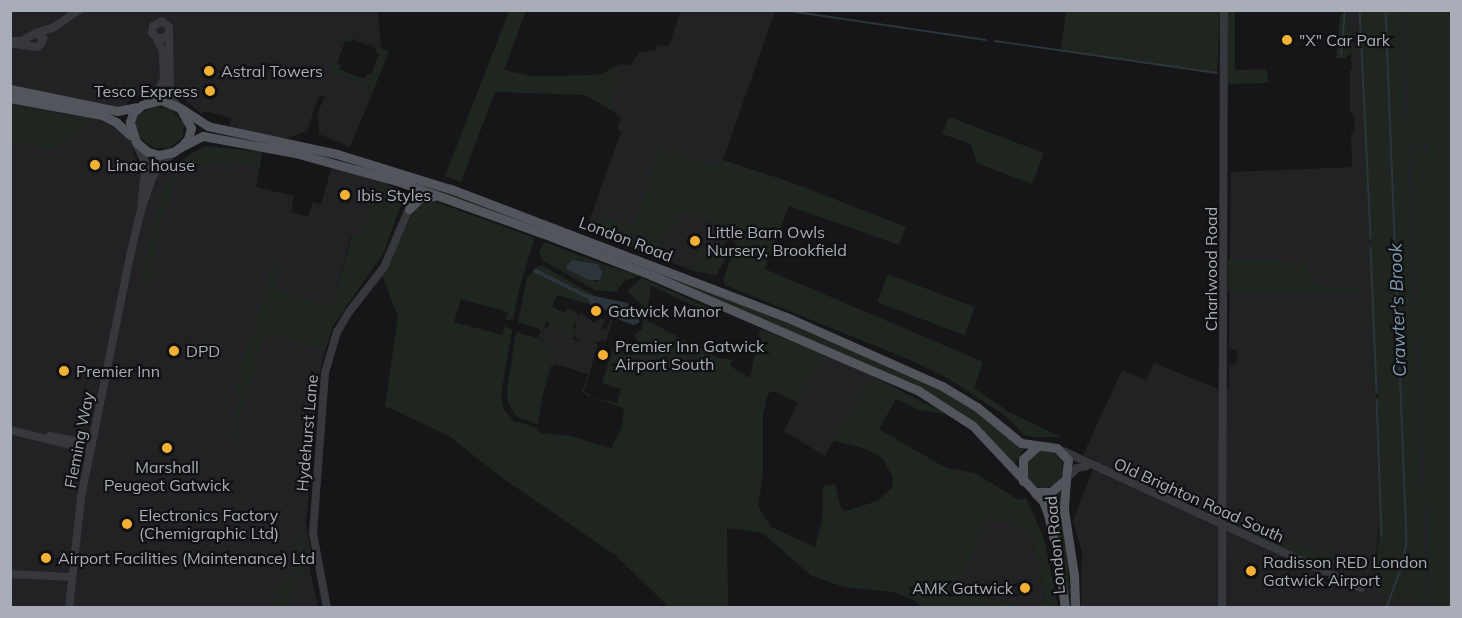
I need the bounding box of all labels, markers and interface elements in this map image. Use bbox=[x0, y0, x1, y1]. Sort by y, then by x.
place label: "X" Car Park bbox=[1299, 30, 1390, 50]
marker: "X" Car Park bbox=[1280, 33, 1294, 47]
place label: Astral Towers bbox=[221, 61, 323, 81]
marker: Astral Towers bbox=[202, 64, 216, 78]
place label: Tesco Express bbox=[94, 81, 198, 101]
marker: Tesco Express bbox=[203, 84, 217, 98]
place label: Linac house bbox=[107, 155, 195, 175]
marker: Linac house bbox=[88, 158, 102, 172]
place label: Ibis Styles bbox=[357, 185, 431, 205]
marker: Ibis Styles bbox=[338, 188, 352, 202]
street label: Charlwood Road bbox=[1201, 207, 1221, 331]
street label: London Road bbox=[577, 212, 675, 266]
place label: Little Barn Owls Nursery, Brookfield bbox=[707, 222, 847, 260]
marker: Little Barn Owls Nursery, Brookfield bbox=[688, 234, 702, 248]
water label: Crawter's Brook bbox=[1385, 243, 1411, 377]
place label: Gatwick Manor bbox=[608, 301, 721, 321]
marker: Gatwick Manor bbox=[589, 304, 603, 318]
place label: Premier Inn Gatwick Airport South bbox=[615, 336, 764, 374]
place label: DPD bbox=[186, 341, 220, 361]
marker: DPD bbox=[167, 344, 181, 358]
marker: Premier Inn Gatwick Airport South bbox=[596, 348, 610, 362]
place label: Premier Inn bbox=[76, 361, 160, 381]
marker: Premier Inn bbox=[57, 364, 71, 378]
street label: Hydehurst Lane bbox=[292, 374, 322, 492]
street label: Fleming Way bbox=[60, 390, 98, 490]
marker: Marshall Peugeot Gatwick bbox=[160, 441, 174, 455]
street label: Old Brighton Road South bbox=[1111, 454, 1287, 546]
place label: Marshall Peugeot Gatwick bbox=[104, 457, 230, 495]
street label: London Road bbox=[1041, 495, 1069, 595]
place label: Electronics Factory (Chemigraphic Ltd) bbox=[139, 505, 279, 543]
marker: Electronics Factory (Chemigraphic Ltd) bbox=[120, 517, 134, 531]
place label: Airport Facilities (Maintenance) Ltd bbox=[58, 548, 315, 568]
marker: Airport Facilities (Maintenance) Ltd bbox=[39, 551, 53, 565]
place label: Radisson RED London Gatwick Airport bbox=[1263, 552, 1427, 590]
marker: Radisson RED London Gatwick Airport bbox=[1244, 564, 1258, 578]
place label: AMK Gatwick bbox=[912, 578, 1013, 598]
marker: AMK Gatwick bbox=[1018, 581, 1032, 595]

